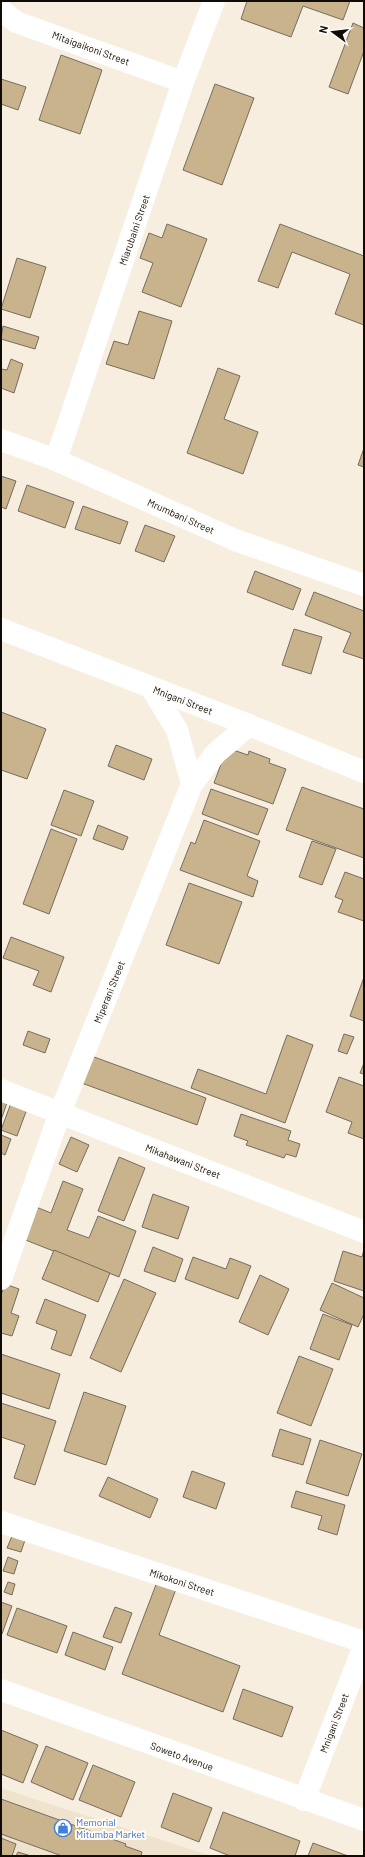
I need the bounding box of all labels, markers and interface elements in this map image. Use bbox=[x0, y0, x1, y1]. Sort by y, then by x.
north arrow bbox=[313, 12, 353, 52]
text: N bbox=[316, 24, 330, 35]
street label: Mitaigaikoni Street bbox=[51, 28, 132, 68]
street label: Miarubaini Street bbox=[116, 193, 152, 267]
street label: Mrumbani Street bbox=[146, 496, 217, 536]
street label: Mnigani Street bbox=[152, 683, 215, 717]
street label: Miperani Street bbox=[91, 959, 127, 1025]
street label: Mikahawani Street bbox=[144, 1141, 223, 1181]
street label: Mikokoni Street bbox=[148, 1566, 216, 1598]
street label: Mnigani Street bbox=[317, 1691, 351, 1754]
street label: Soweto Avenue bbox=[149, 1739, 215, 1773]
place label: Memorial Mitumba Market bbox=[76, 1816, 146, 1840]
shop icon: Memorial Mitumba Market bbox=[53, 1818, 73, 1838]

